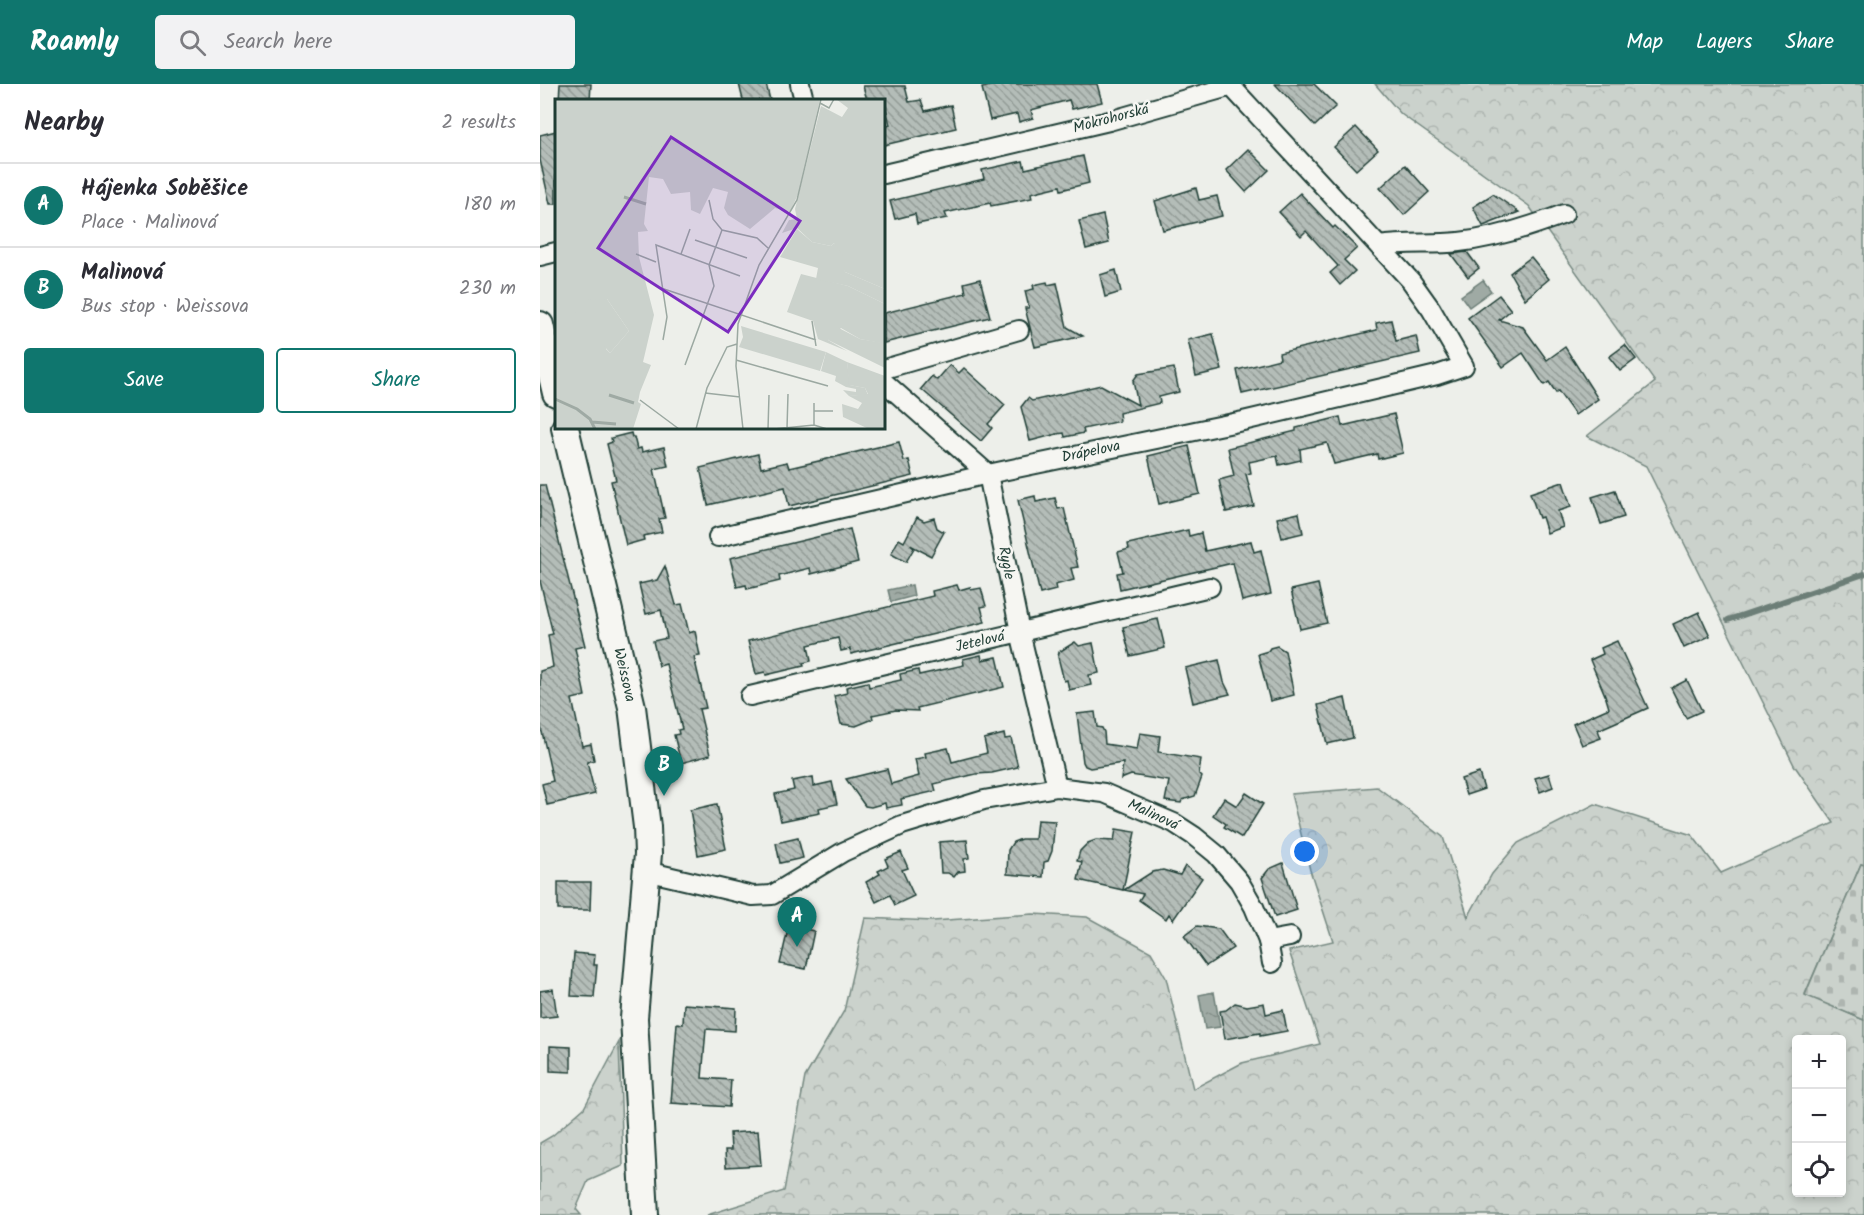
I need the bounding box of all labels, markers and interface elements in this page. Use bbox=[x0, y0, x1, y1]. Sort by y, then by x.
search box bbox=[155, 15, 575, 69]
text: Roamly bbox=[30, 20, 119, 65]
text: Search here bbox=[224, 25, 332, 60]
icon: search bbox=[176, 26, 209, 59]
text: Map bbox=[1626, 26, 1663, 59]
text: Layers bbox=[1696, 26, 1752, 59]
text: Share bbox=[1785, 26, 1834, 59]
street label: Mokrohorská bbox=[1070, 97, 1153, 141]
inset map bbox=[555, 99, 885, 429]
text: Nearby bbox=[24, 102, 104, 144]
text: 2 results bbox=[441, 107, 516, 139]
text: Hájenka Soběšice bbox=[81, 172, 248, 207]
text: A bbox=[37, 189, 50, 221]
text: 180 m bbox=[464, 189, 516, 221]
text: Place · Malinová bbox=[81, 207, 217, 239]
text: Malinová bbox=[81, 256, 163, 291]
text: B bbox=[37, 273, 50, 305]
text: 230 m bbox=[459, 273, 516, 305]
text: Bus stop · Weissova bbox=[81, 291, 249, 323]
button: Save bbox=[24, 348, 264, 413]
button: Share bbox=[276, 348, 516, 413]
street label: Drápelova bbox=[1059, 434, 1123, 470]
street label: Rygle bbox=[991, 544, 1021, 582]
street label: Jetelová bbox=[953, 624, 1009, 659]
street label: Weissova bbox=[606, 646, 642, 704]
pin: B bbox=[644, 746, 684, 796]
street label: Malinová bbox=[1123, 793, 1184, 838]
your location bbox=[1290, 837, 1319, 866]
pin: A bbox=[778, 898, 816, 947]
map controls bbox=[1792, 1035, 1846, 1197]
button: + bbox=[1792, 1035, 1846, 1089]
button: − bbox=[1792, 1089, 1846, 1143]
button: locate bbox=[1792, 1143, 1846, 1197]

